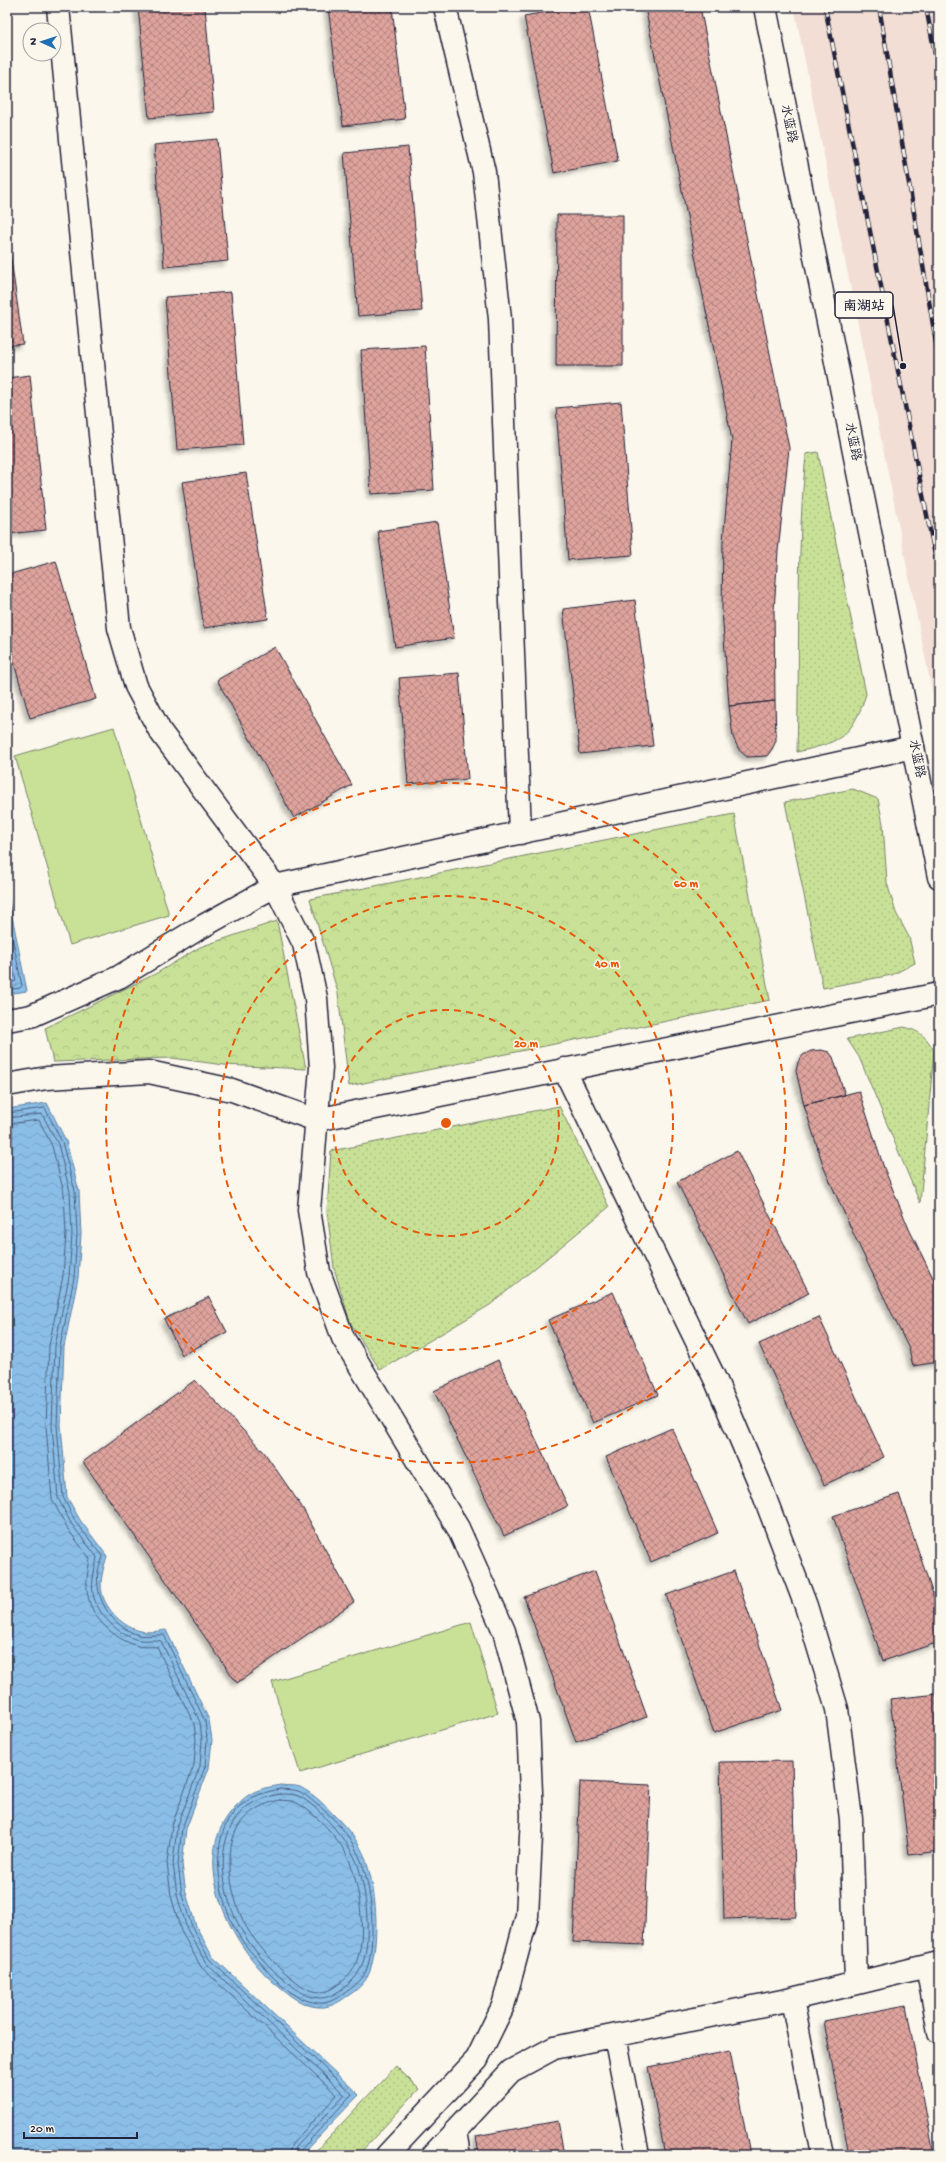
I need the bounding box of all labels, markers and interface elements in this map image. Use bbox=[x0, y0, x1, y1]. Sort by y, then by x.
north arrow bbox=[22, 22, 62, 62]
text: N bbox=[28, 38, 40, 45]
street label: 水蓝路 bbox=[777, 103, 800, 145]
callout: 南湖站 bbox=[835, 292, 893, 318]
text: 南湖站 bbox=[843, 299, 885, 316]
street label: 水蓝路 bbox=[841, 421, 864, 463]
street label: 水蓝路 bbox=[905, 738, 928, 780]
text: 60 m bbox=[674, 878, 699, 892]
text: 40 m bbox=[594, 958, 619, 972]
text: 20 m bbox=[514, 1038, 539, 1052]
centre of rings bbox=[439, 1116, 453, 1130]
scale bar bbox=[24, 2114, 137, 2140]
text: 20 m bbox=[30, 2123, 55, 2137]

